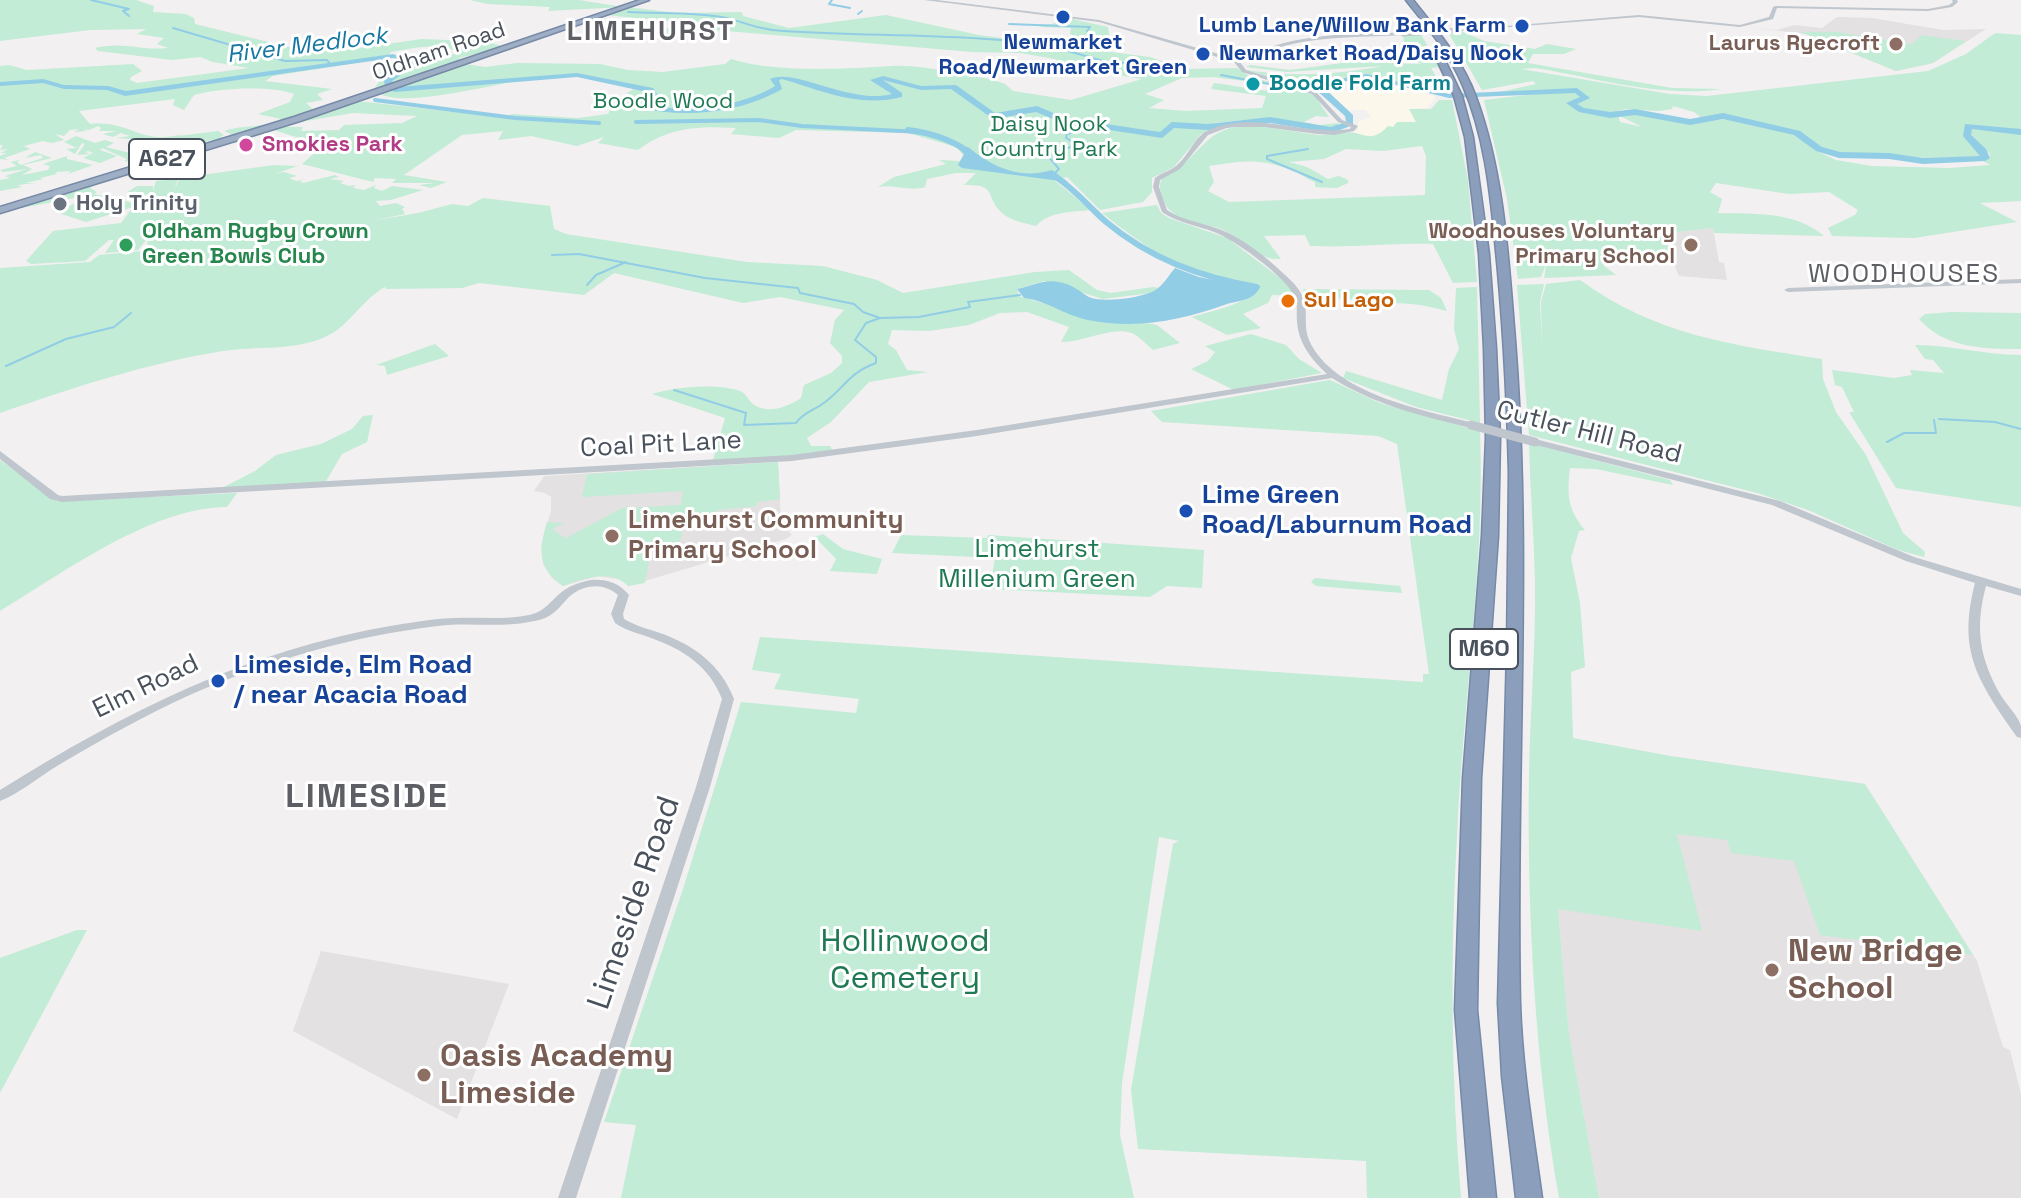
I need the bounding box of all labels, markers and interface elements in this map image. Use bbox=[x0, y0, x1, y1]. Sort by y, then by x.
marker: Newmarket Road/Newmarket Green bbox=[1054, 8, 1072, 26]
place label: Lumb Lane/Willow Bank Farm bbox=[1199, 13, 1506, 39]
district label: LIMEHURST bbox=[567, 15, 735, 49]
street label: Oldham Road bbox=[369, 17, 509, 87]
marker: Lumb Lane/Willow Bank Farm bbox=[1513, 17, 1531, 35]
water label: River Medlock bbox=[225, 22, 389, 70]
place label: Newmarket Road/Newmarket Green bbox=[939, 30, 1187, 82]
place label: Laurus Ryecroft bbox=[1709, 31, 1880, 57]
marker: Laurus Ryecroft bbox=[1887, 35, 1905, 53]
place label: Newmarket Road/Daisy Nook bbox=[1219, 41, 1524, 67]
marker: Newmarket Road/Daisy Nook bbox=[1194, 45, 1212, 63]
place label: Boodle Fold Farm bbox=[1269, 71, 1451, 97]
marker: Boodle Fold Farm bbox=[1244, 75, 1262, 93]
park label: Boodle Wood bbox=[593, 89, 733, 115]
park label: Daisy Nook Country Park bbox=[980, 112, 1118, 164]
place label: Smokies Park bbox=[262, 132, 403, 158]
marker: Smokies Park bbox=[237, 136, 255, 154]
road number: A627 bbox=[129, 139, 205, 179]
place label: Holy Trinity bbox=[76, 191, 198, 217]
marker: Holy Trinity bbox=[51, 195, 69, 213]
place label: Oldham Rugby Crown Green Bowls Club bbox=[142, 219, 369, 270]
place label: Woodhouses Voluntary Primary School bbox=[1428, 219, 1675, 270]
marker: Oldham Rugby Crown Green Bowls Club bbox=[117, 236, 135, 254]
marker: Woodhouses Voluntary Primary School bbox=[1682, 236, 1700, 254]
district label: WOODHOUSES bbox=[1808, 259, 2000, 291]
place label: Sul Lago bbox=[1304, 288, 1394, 314]
marker: Sul Lago bbox=[1279, 292, 1297, 310]
street label: Cutler Hill Road bbox=[1493, 395, 1685, 471]
street label: Coal Pit Lane bbox=[579, 425, 743, 465]
place label: Lime Green Road/Laburnum Road bbox=[1202, 480, 1472, 542]
marker: Lime Green Road/Laburnum Road bbox=[1177, 502, 1195, 520]
place label: Limehurst Community Primary School bbox=[628, 505, 904, 566]
marker: Limehurst Community Primary School bbox=[603, 527, 621, 545]
park label: Limehurst Millenium Green bbox=[938, 534, 1136, 596]
road number: M60 bbox=[1450, 629, 1518, 669]
street label: Elm Road bbox=[88, 648, 204, 726]
place label: Limeside, Elm Road / near Acacia Road bbox=[234, 650, 472, 712]
marker: Limeside, Elm Road / near Acacia Road bbox=[209, 672, 227, 690]
district label: LIMESIDE bbox=[285, 778, 449, 818]
street label: Limeside Road bbox=[581, 791, 689, 1015]
park label: Hollinwood Cemetery bbox=[820, 923, 990, 998]
place label: New Bridge School bbox=[1788, 933, 1963, 1008]
marker: New Bridge School bbox=[1763, 961, 1781, 979]
place label: Oasis Academy Limeside bbox=[440, 1038, 673, 1113]
marker: Oasis Academy Limeside bbox=[415, 1066, 433, 1084]

